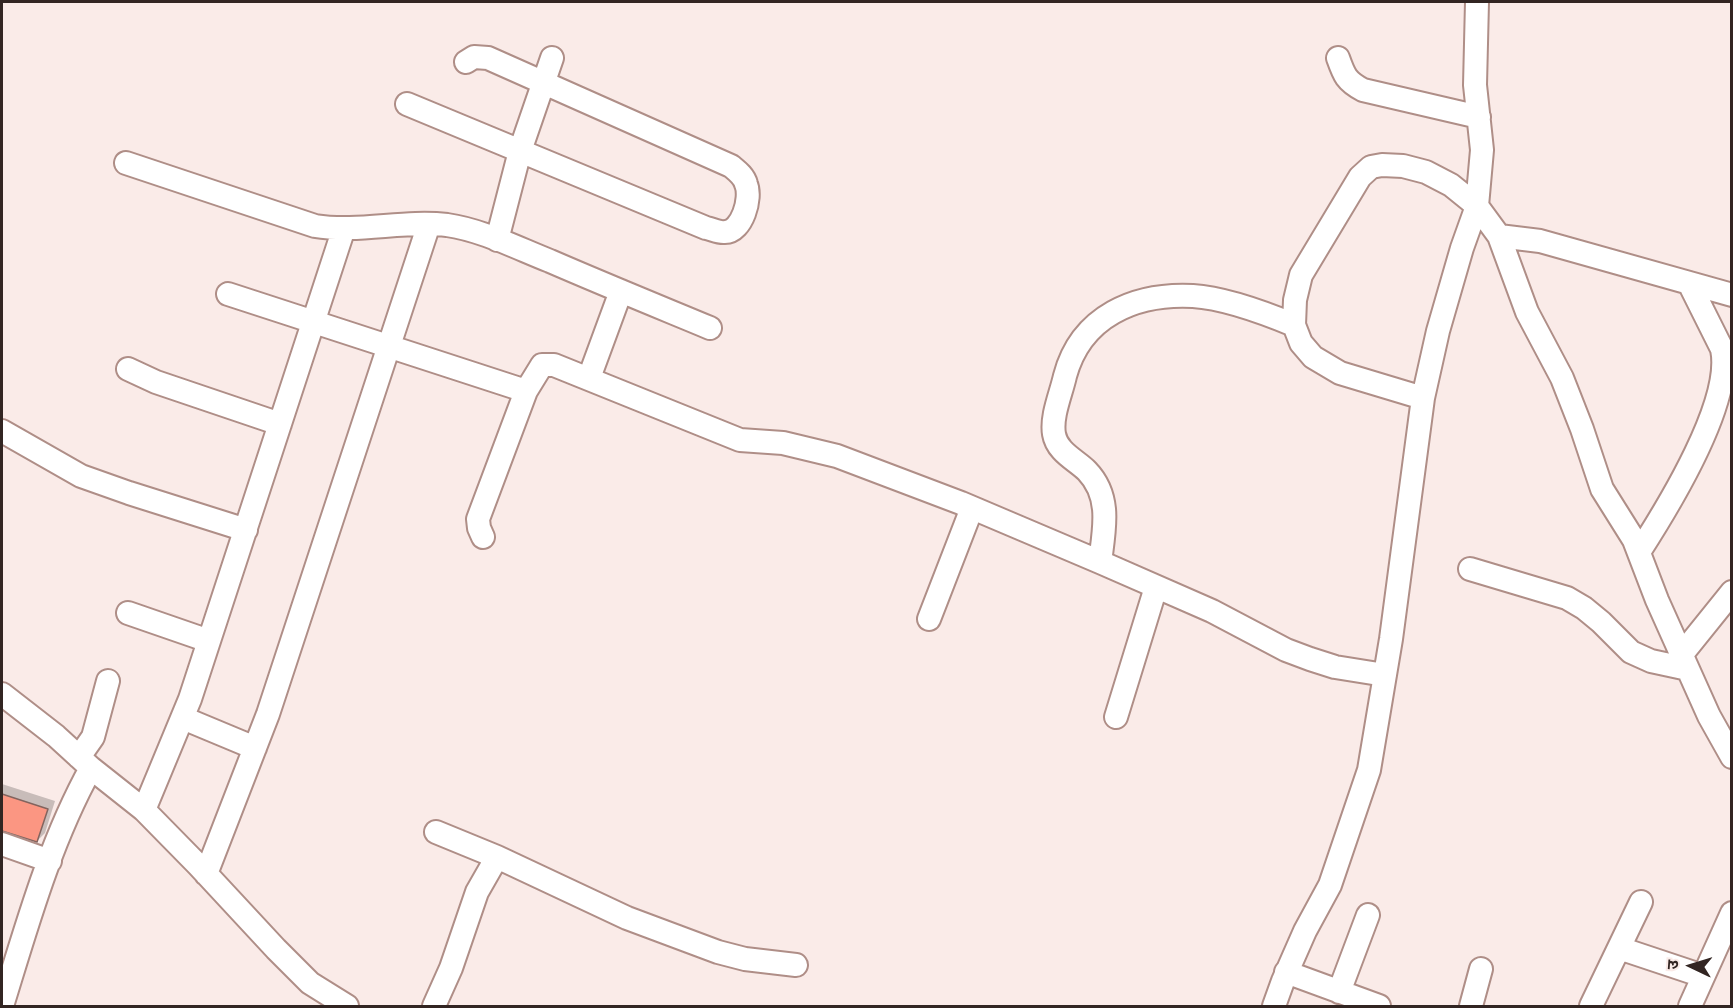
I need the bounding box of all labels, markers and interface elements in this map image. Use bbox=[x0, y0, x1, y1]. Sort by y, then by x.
north arrow bbox=[1661, 936, 1721, 996]
text: उ bbox=[1662, 959, 1683, 970]

